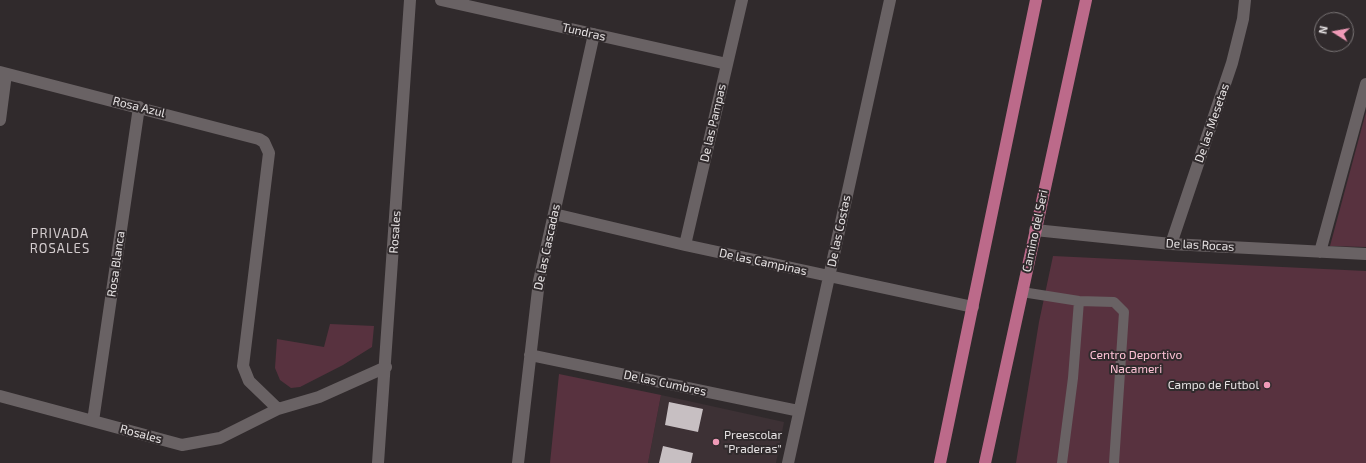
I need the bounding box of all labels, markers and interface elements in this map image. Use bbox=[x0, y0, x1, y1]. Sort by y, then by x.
north arrow bbox=[1314, 12, 1354, 52]
street label: Tundras bbox=[561, 20, 607, 44]
text: N bbox=[1316, 25, 1330, 35]
street label: De las Mesetas bbox=[1192, 82, 1232, 164]
street label: De las Pampas bbox=[697, 83, 729, 163]
street label: Rosa Azul bbox=[111, 94, 167, 120]
street label: Camino del Seri bbox=[1019, 188, 1051, 274]
street label: De las Costas bbox=[824, 194, 854, 268]
street label: De las Cascadas bbox=[531, 203, 563, 291]
street label: Rosales bbox=[386, 210, 404, 254]
district label: PRIVADA ROSALES bbox=[30, 226, 90, 257]
street label: Rosa Blanca bbox=[104, 230, 128, 298]
street label: De las Rocas bbox=[1165, 236, 1235, 254]
street label: De las Campinas bbox=[718, 246, 808, 278]
park label: Centro Deportivo Nacameri bbox=[1090, 348, 1182, 376]
street label: De las Cumbres bbox=[622, 367, 708, 399]
place label: Campo de Futbol bbox=[1168, 378, 1259, 392]
marker: Campo de Futbol bbox=[1262, 380, 1272, 390]
street label: Rosales bbox=[118, 421, 164, 447]
place label: Preescolar "Praderas" bbox=[724, 428, 782, 456]
marker: Preescolar "Praderas" bbox=[711, 437, 721, 447]

